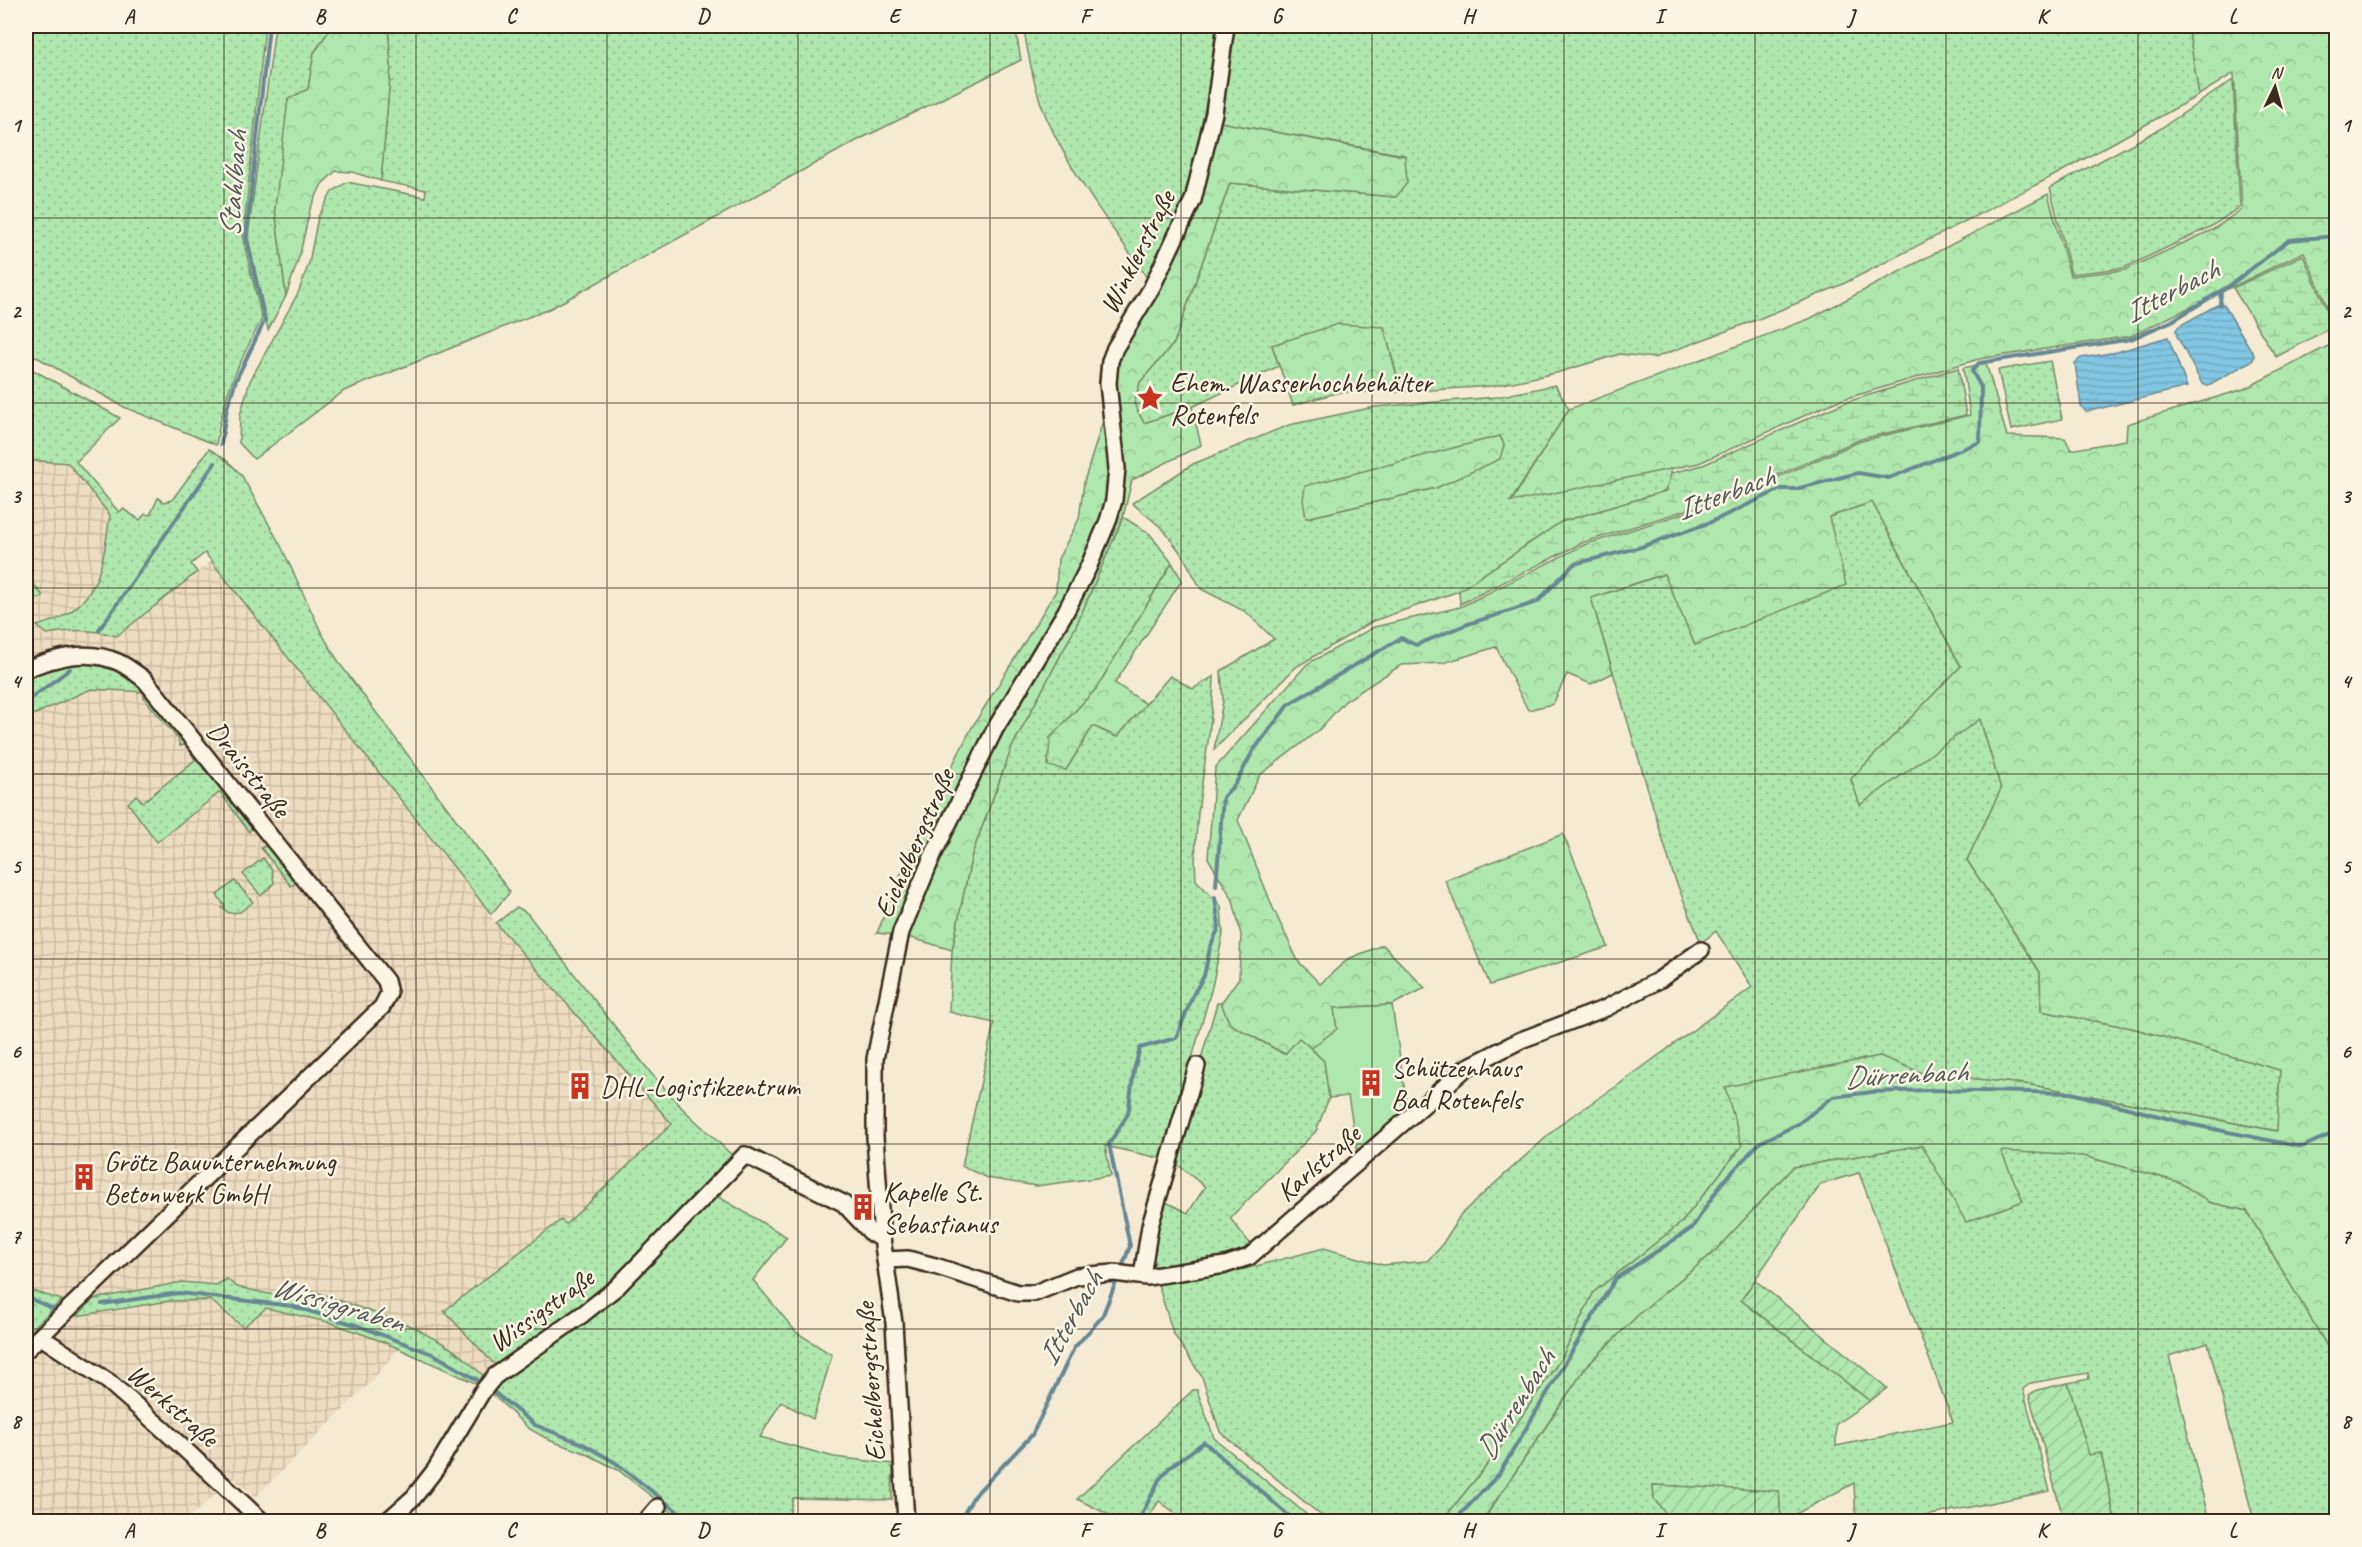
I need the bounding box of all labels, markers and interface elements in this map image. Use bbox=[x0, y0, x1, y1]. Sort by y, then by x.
text: A bbox=[124, 4, 136, 29]
text: B bbox=[315, 4, 327, 29]
text: C bbox=[506, 4, 518, 29]
text: D bbox=[697, 4, 711, 29]
text: E bbox=[889, 4, 903, 29]
text: F bbox=[1080, 4, 1094, 29]
text: G bbox=[1272, 4, 1285, 29]
text: H bbox=[1462, 4, 1477, 29]
text: I bbox=[1655, 4, 1668, 29]
text: J bbox=[1846, 4, 1858, 29]
text: K bbox=[2037, 4, 2051, 29]
text: L bbox=[2229, 4, 2239, 29]
north arrow bbox=[2245, 57, 2305, 117]
text: N bbox=[2270, 63, 2285, 84]
text: 1 bbox=[12, 113, 23, 138]
text: 1 bbox=[2342, 113, 2353, 138]
water label: Stahlbach bbox=[210, 127, 256, 238]
street label: Winklerstraße bbox=[1091, 183, 1184, 319]
water label: Itterbach bbox=[2117, 249, 2227, 332]
text: 2 bbox=[12, 299, 23, 324]
text: 2 bbox=[2342, 299, 2353, 324]
place label: Ehem. Wasserhochbehälter Rotenfels bbox=[1170, 365, 1434, 432]
place icon: Ehem. Wasserhochbehälter Rotenfels bbox=[1135, 383, 1165, 413]
water label: Itterbach bbox=[1671, 456, 1782, 529]
text: 3 bbox=[12, 484, 23, 509]
text: 3 bbox=[2342, 484, 2353, 509]
text: 4 bbox=[12, 669, 24, 694]
text: 4 bbox=[2342, 669, 2354, 694]
street label: Draisstraße bbox=[200, 714, 300, 826]
street label: Eichelbergstraße bbox=[866, 761, 963, 923]
text: 5 bbox=[12, 854, 23, 879]
text: 5 bbox=[2342, 854, 2353, 879]
text: 6 bbox=[11, 1039, 22, 1064]
text: 6 bbox=[2341, 1039, 2352, 1064]
place label: Schützenhaus Bad Rotenfels bbox=[1391, 1050, 1524, 1117]
water label: Dürrenbach bbox=[1844, 1052, 1971, 1096]
building icon: Schützenhaus Bad Rotenfels bbox=[1356, 1068, 1386, 1098]
place label: DHL-Logistikzentrum bbox=[600, 1069, 802, 1104]
building icon: DHL-Logistikzentrum bbox=[565, 1071, 595, 1101]
street label: Karlstraße bbox=[1269, 1116, 1369, 1209]
place label: Grötz Bauunternehmung Betonwerk GmbH bbox=[104, 1144, 337, 1211]
building icon: Grötz Bauunternehmung Betonwerk GmbH bbox=[69, 1162, 99, 1192]
place label: Kapelle St. Sebastianus bbox=[883, 1174, 1000, 1241]
building icon: Kapelle St. Sebastianus bbox=[848, 1192, 878, 1222]
text: 7 bbox=[12, 1224, 23, 1249]
text: 7 bbox=[2342, 1224, 2353, 1249]
street label: Wissigstraße bbox=[482, 1259, 602, 1360]
water label: Itterbach bbox=[1029, 1262, 1112, 1372]
water label: Wissiggraben bbox=[268, 1267, 410, 1342]
street label: Eichelbergstraße bbox=[847, 1299, 893, 1463]
water label: Dürrenbach bbox=[1466, 1340, 1565, 1466]
street label: Werkstraße bbox=[120, 1356, 227, 1456]
text: 8 bbox=[12, 1409, 24, 1434]
text: 8 bbox=[2342, 1409, 2354, 1434]
text: A bbox=[124, 1518, 136, 1543]
text: B bbox=[315, 1518, 327, 1543]
text: C bbox=[506, 1518, 518, 1543]
text: D bbox=[697, 1518, 711, 1543]
text: E bbox=[889, 1518, 903, 1543]
text: F bbox=[1080, 1518, 1094, 1543]
text: G bbox=[1272, 1518, 1285, 1543]
text: H bbox=[1462, 1518, 1477, 1543]
text: I bbox=[1655, 1518, 1668, 1543]
text: J bbox=[1846, 1518, 1858, 1543]
text: K bbox=[2037, 1518, 2051, 1543]
text: L bbox=[2229, 1518, 2239, 1543]

